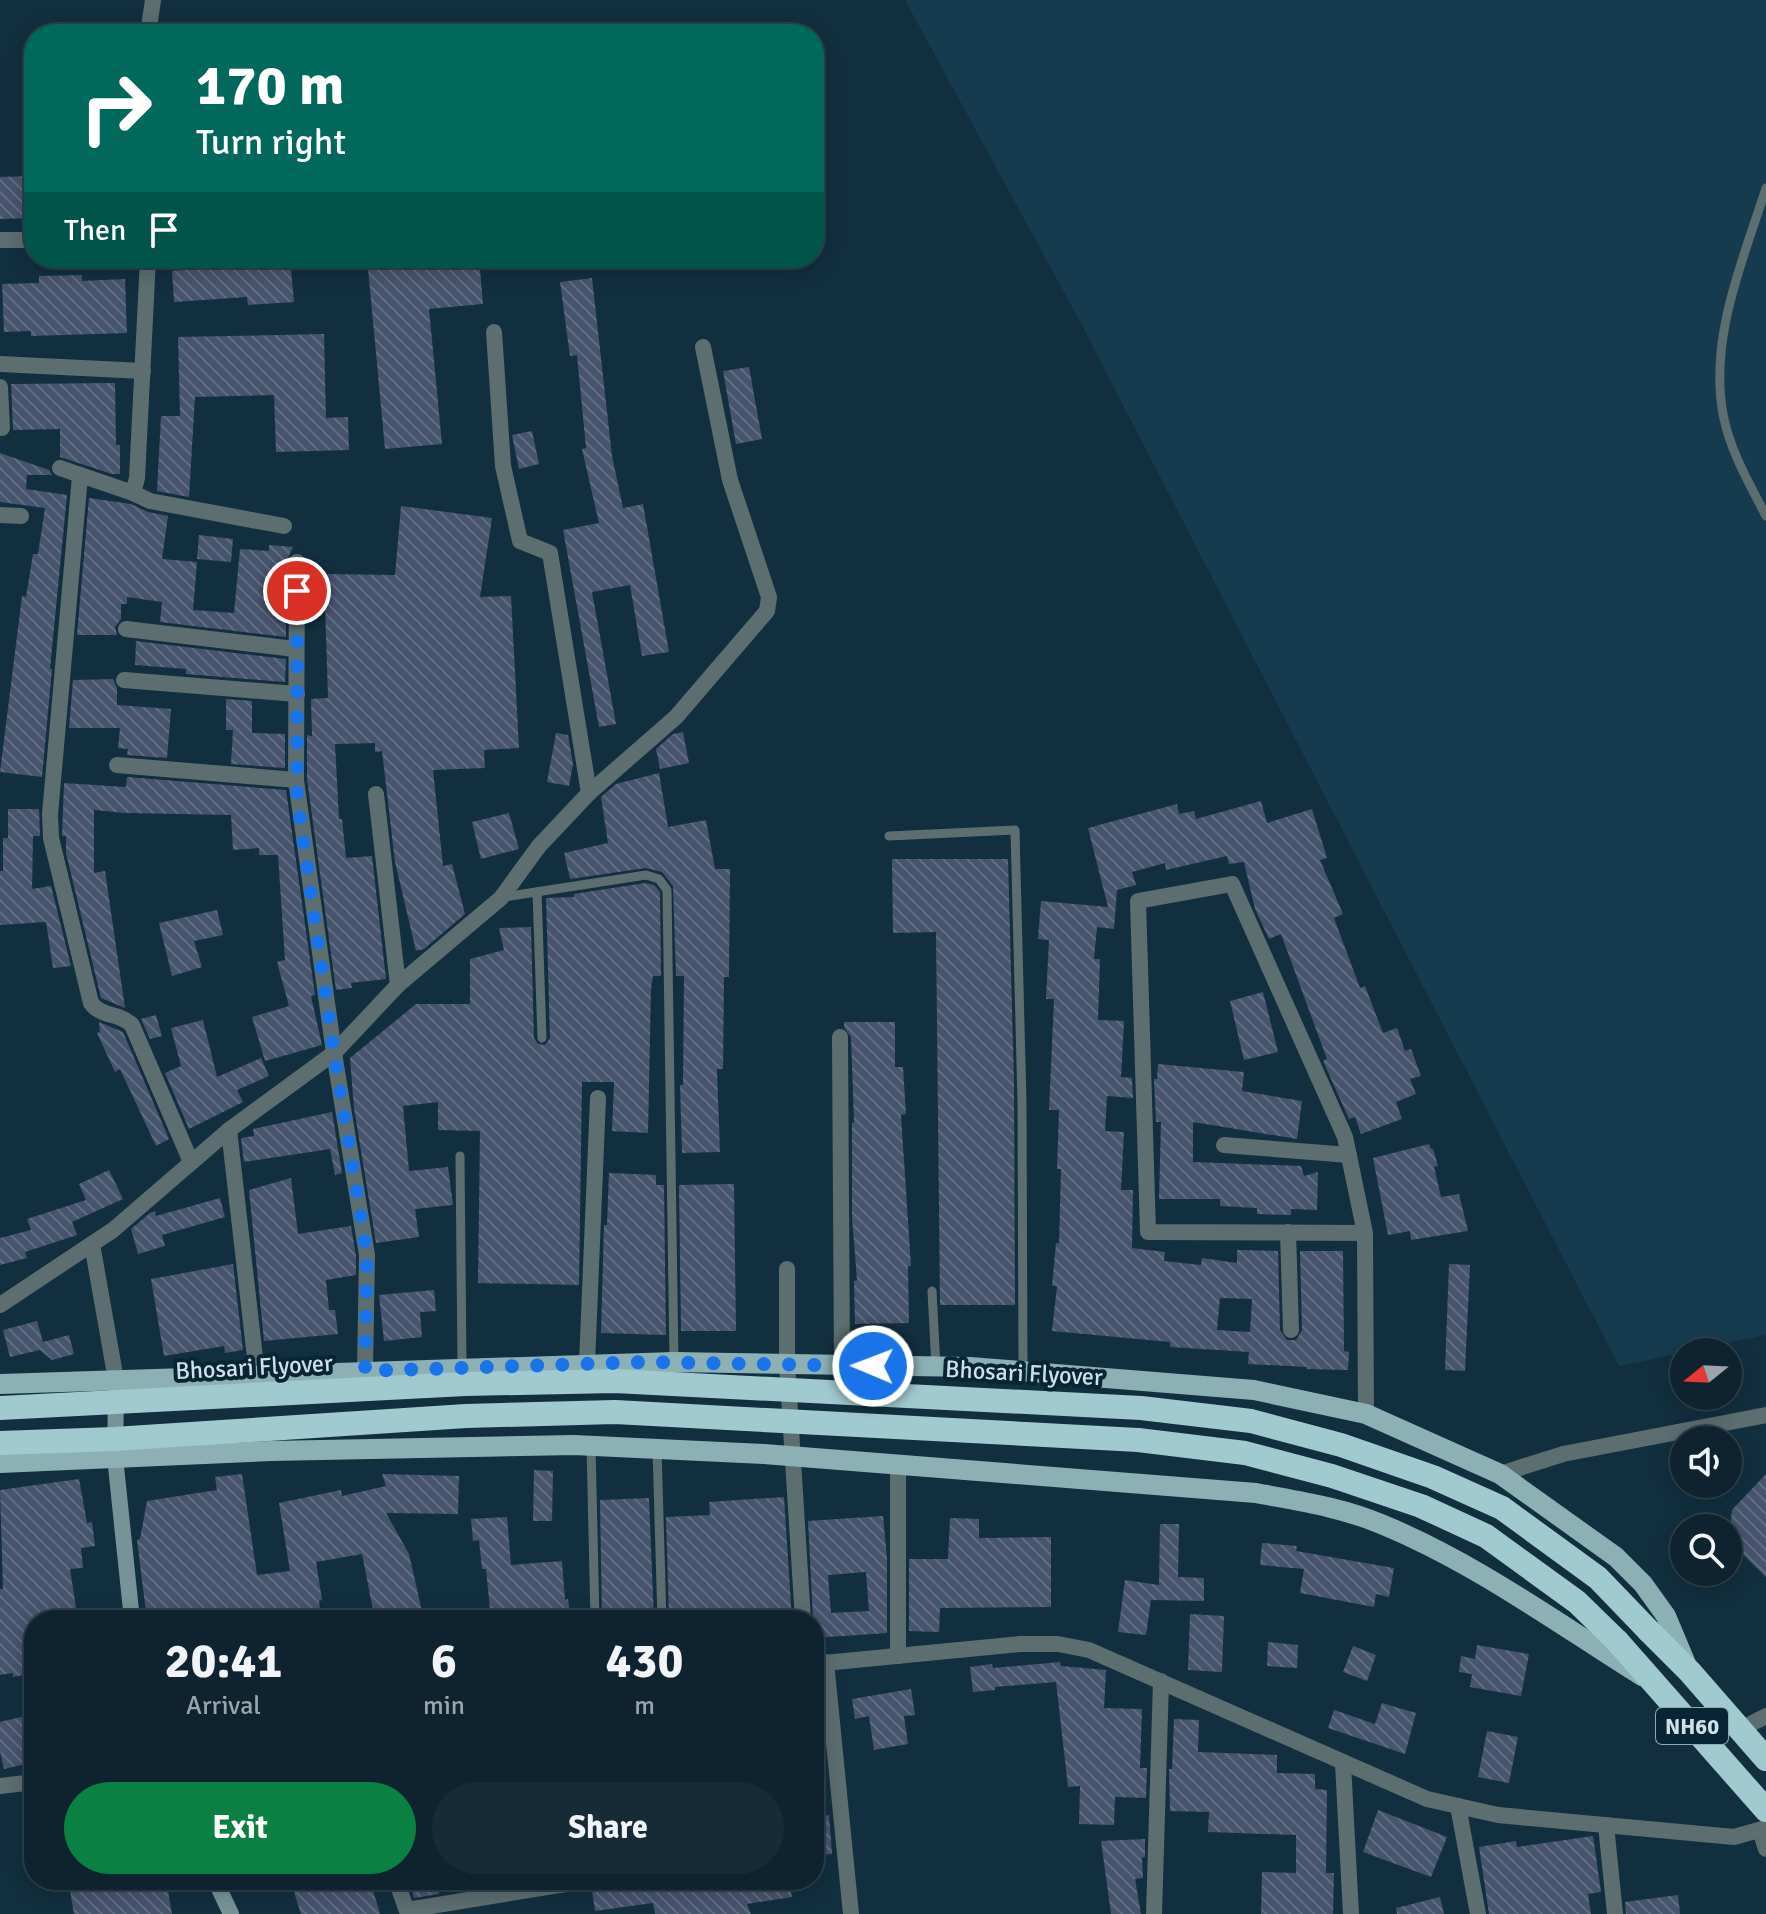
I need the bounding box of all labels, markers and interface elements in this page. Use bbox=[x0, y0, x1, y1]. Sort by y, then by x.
text: 170 m bbox=[196, 51, 344, 120]
icon: right bbox=[64, 56, 168, 160]
text: Turn right bbox=[196, 120, 346, 165]
icon: arrive bbox=[142, 208, 186, 252]
text: Then bbox=[64, 212, 126, 249]
pin bbox=[263, 557, 331, 625]
icon: arrive bbox=[275, 569, 319, 613]
position arrow bbox=[831, 1324, 915, 1408]
north arrow bbox=[1670, 1338, 1742, 1410]
map controls bbox=[1670, 1338, 1742, 1586]
street label: Bhosari Flyover bbox=[174, 1348, 334, 1386]
street label: Bhosari Flyover bbox=[944, 1354, 1104, 1392]
button: sound bbox=[1670, 1426, 1742, 1498]
button: search bbox=[1670, 1514, 1742, 1586]
text: 20:41 bbox=[165, 1632, 282, 1691]
text: 6 bbox=[431, 1632, 457, 1691]
text: 430 bbox=[606, 1632, 683, 1691]
text: Arrival bbox=[186, 1690, 261, 1722]
text: min bbox=[423, 1690, 465, 1722]
text: m bbox=[634, 1690, 655, 1722]
road number: NH60 bbox=[1656, 1708, 1728, 1744]
button: Exit bbox=[64, 1782, 416, 1874]
button: Share bbox=[432, 1782, 784, 1874]

